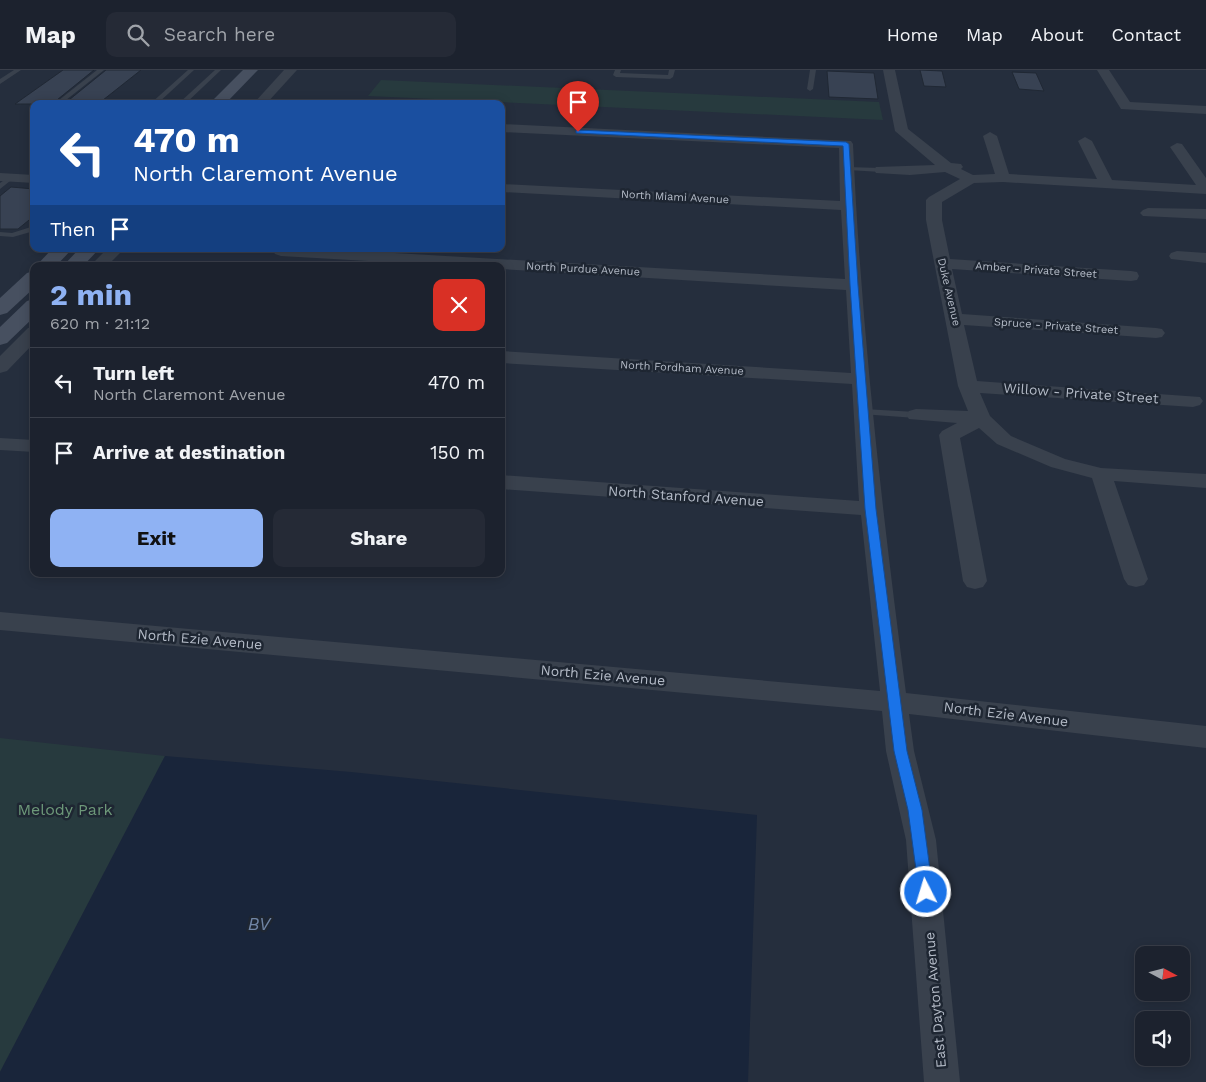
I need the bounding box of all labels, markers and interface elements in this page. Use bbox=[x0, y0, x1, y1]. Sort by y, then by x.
search box bbox=[106, 12, 456, 57]
text: Map bbox=[25, 21, 76, 49]
icon: search bbox=[124, 21, 152, 49]
text: Search here bbox=[164, 23, 275, 46]
text: Home bbox=[887, 24, 938, 45]
text: Map bbox=[966, 24, 1003, 45]
text: About bbox=[1031, 24, 1083, 45]
text: Contact bbox=[1111, 24, 1181, 45]
pin bbox=[557, 81, 599, 132]
icon: arrive bbox=[564, 88, 592, 116]
text: 470 m bbox=[133, 119, 240, 161]
icon: left bbox=[50, 120, 115, 185]
text: North Claremont Avenue bbox=[133, 161, 398, 186]
street label: North Miami Avenue bbox=[621, 188, 729, 206]
icon: arrive bbox=[106, 215, 134, 243]
text: Then bbox=[50, 218, 96, 241]
street label: Duke Avenue bbox=[935, 257, 963, 327]
street label: Amber - Private Street bbox=[975, 259, 1098, 281]
street label: North Purdue Avenue bbox=[526, 260, 640, 278]
text: 2 min bbox=[50, 277, 132, 312]
button: close bbox=[433, 279, 485, 331]
text: 620 m · 21:12 bbox=[50, 314, 150, 333]
street label: Spruce - Private Street bbox=[994, 315, 1119, 337]
street label: North Fordham Avenue bbox=[620, 358, 744, 378]
text: Turn left bbox=[93, 362, 174, 385]
icon: left bbox=[50, 369, 78, 397]
text: 470 m bbox=[428, 371, 485, 394]
street label: Willow - Private Street bbox=[1003, 380, 1159, 406]
text: North Claremont Avenue bbox=[93, 385, 286, 404]
icon: arrive bbox=[50, 439, 78, 467]
text: Arrive at destination bbox=[93, 441, 285, 464]
text: 150 m bbox=[430, 441, 485, 464]
street label: North Stanford Avenue bbox=[608, 483, 764, 509]
button: Exit bbox=[50, 509, 263, 567]
button: Share bbox=[273, 509, 485, 567]
street label: North Ezie Avenue bbox=[137, 626, 263, 652]
street label: North Ezie Avenue bbox=[540, 662, 666, 688]
street label: North Ezie Avenue bbox=[943, 698, 1069, 730]
park label: Melody Park bbox=[17, 800, 113, 819]
position arrow bbox=[899, 865, 951, 917]
water label: BV bbox=[248, 913, 272, 934]
street label: East Dayton Avenue bbox=[921, 931, 949, 1069]
north arrow bbox=[1135, 946, 1190, 1001]
map controls bbox=[1135, 946, 1190, 1066]
button: sound bbox=[1135, 1011, 1190, 1066]

